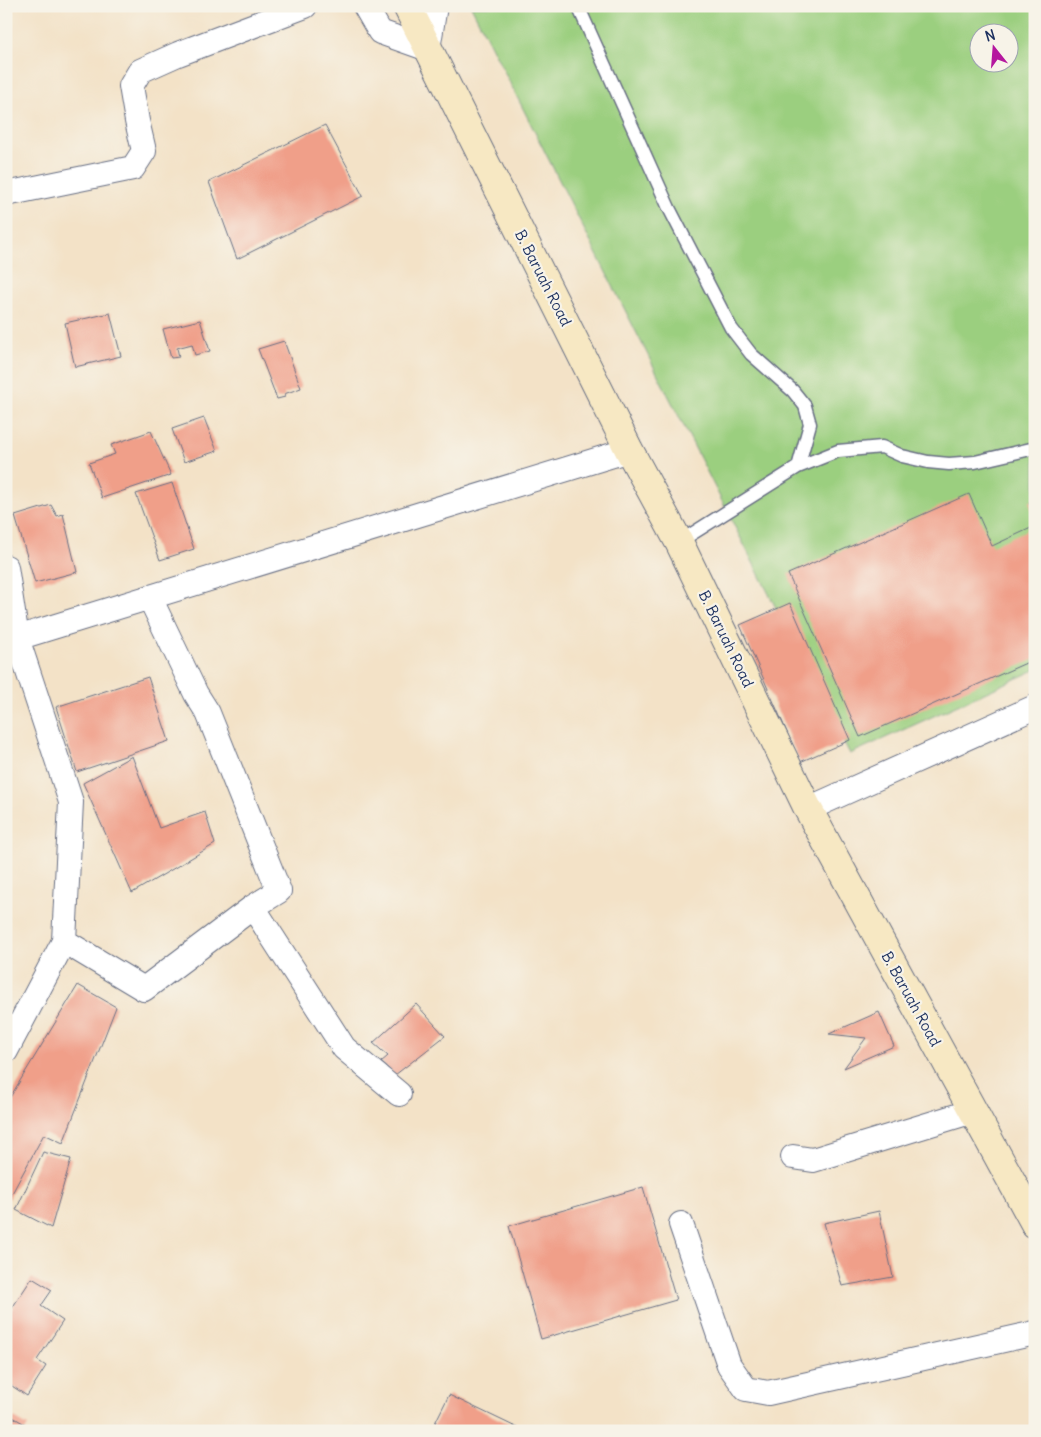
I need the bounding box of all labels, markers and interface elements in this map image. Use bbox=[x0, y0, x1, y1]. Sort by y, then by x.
north arrow bbox=[968, 22, 1018, 72]
text: N bbox=[983, 26, 997, 46]
street label: B. Baruah Road bbox=[511, 226, 576, 329]
street label: B. Baruah Road bbox=[695, 587, 758, 691]
street label: B. Baruah Road bbox=[878, 948, 945, 1050]

